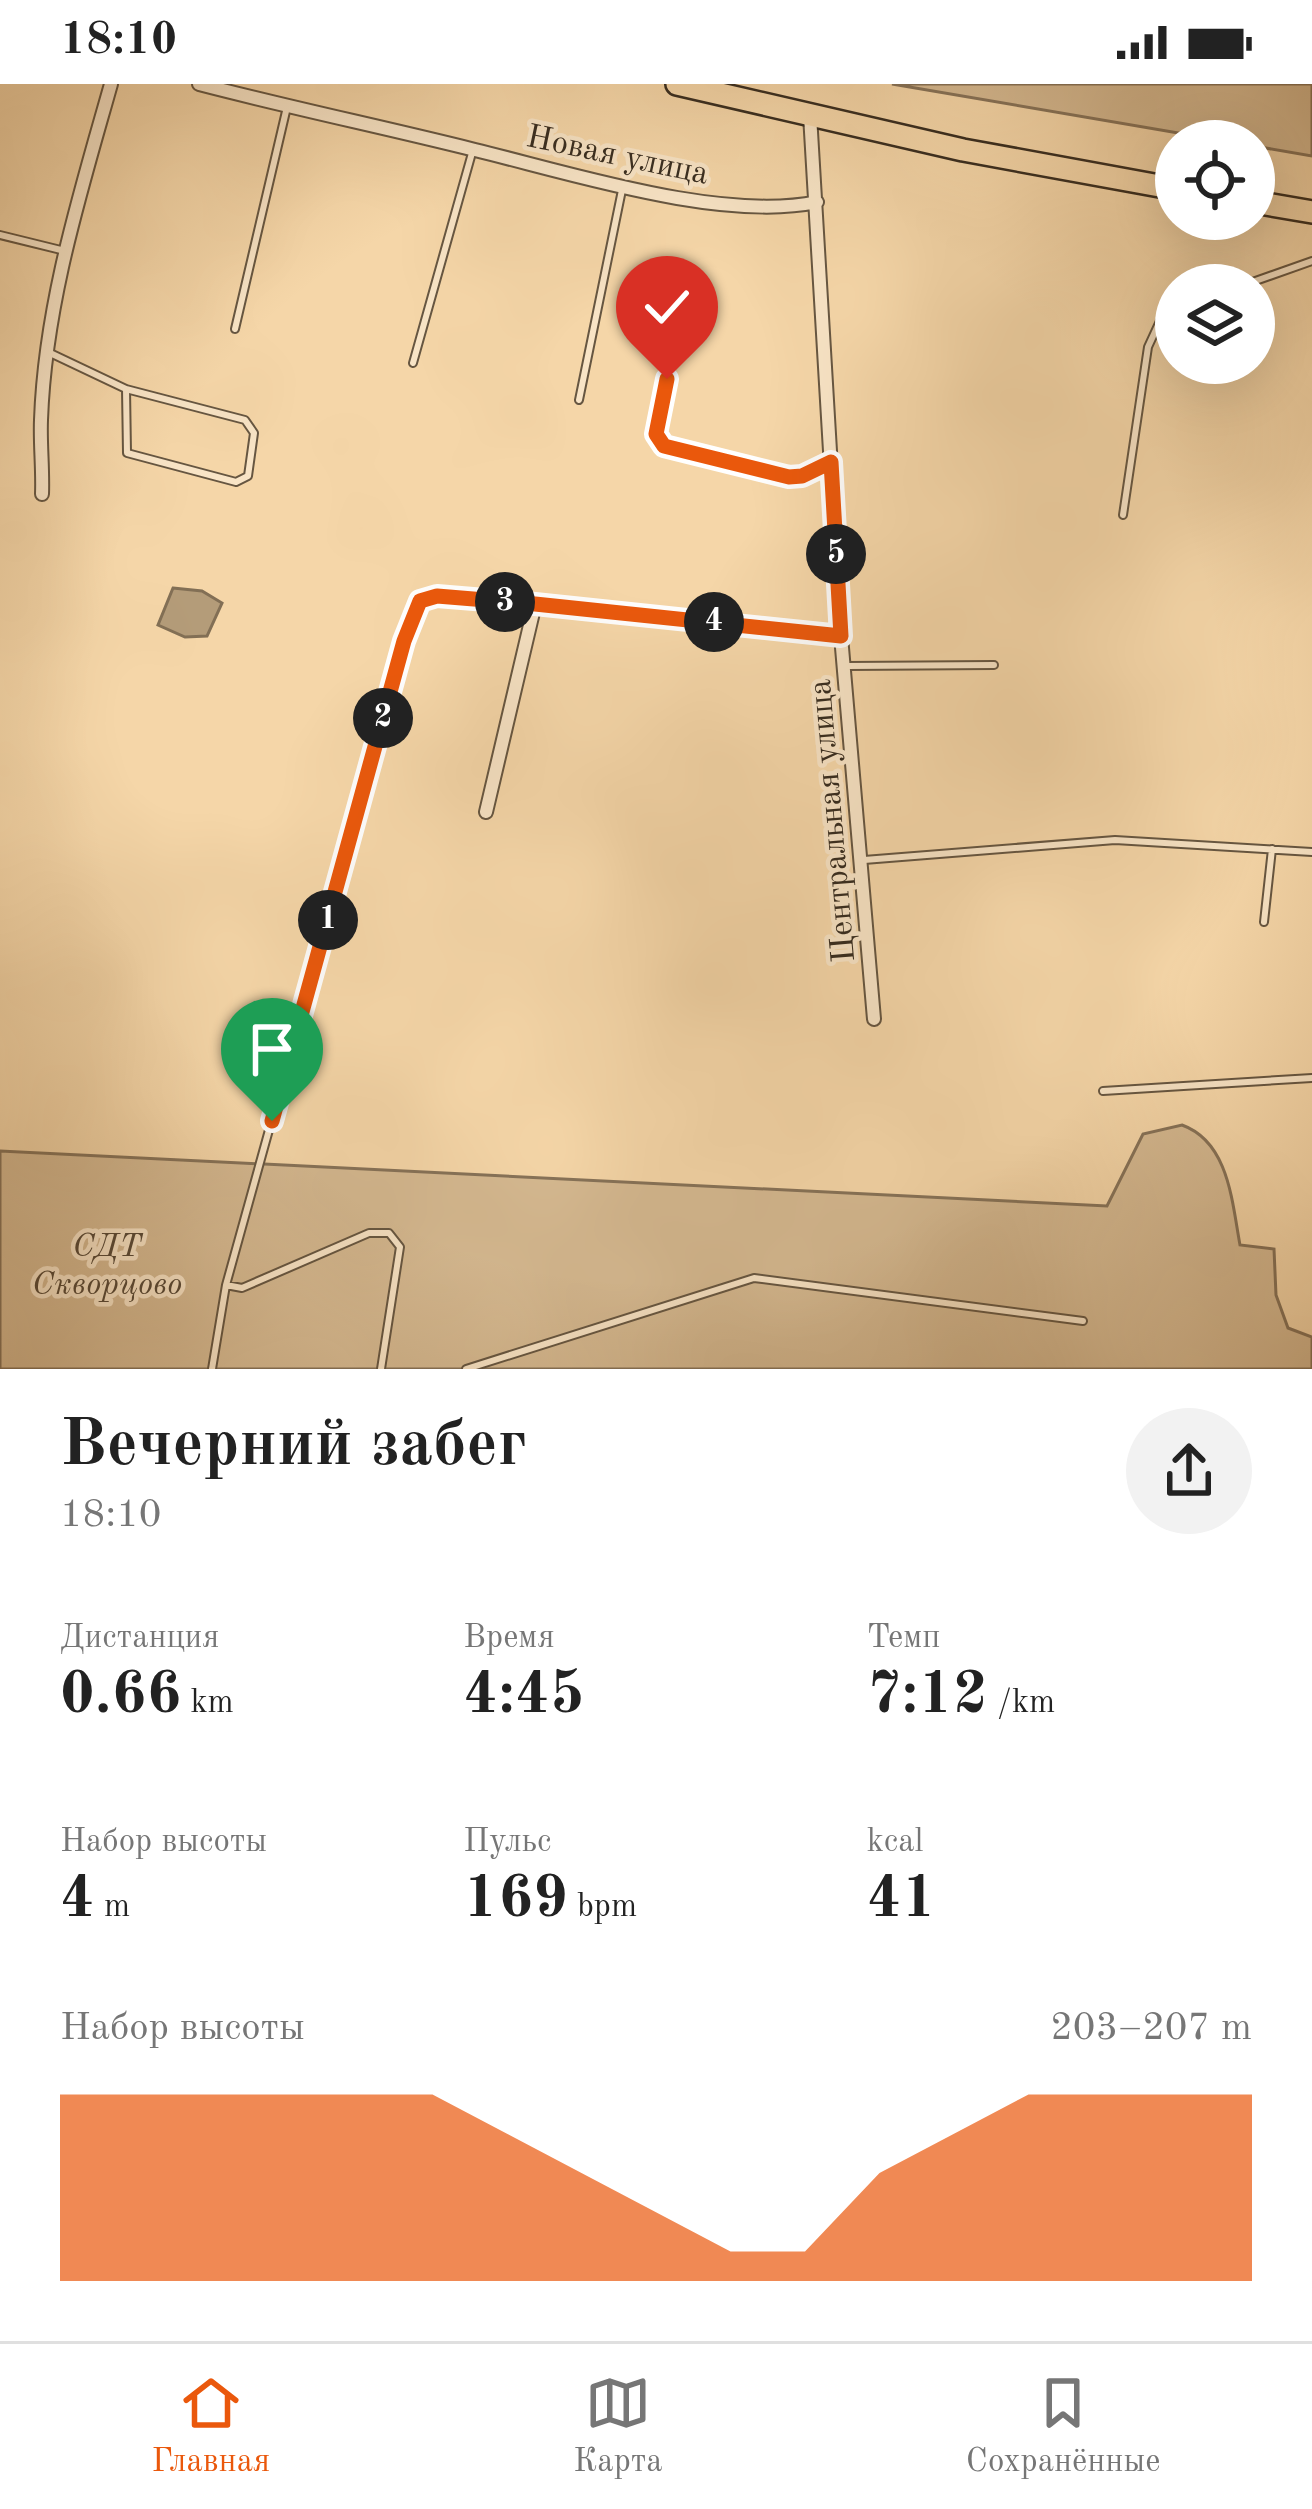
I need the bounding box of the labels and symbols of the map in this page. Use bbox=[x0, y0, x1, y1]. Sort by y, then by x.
street label: Новая улица bbox=[523, 121, 711, 192]
pin bbox=[616, 256, 718, 379]
pin: 5 bbox=[806, 524, 866, 584]
pin: 3 bbox=[475, 572, 535, 632]
pin: 4 bbox=[684, 592, 744, 652]
street label: Центральная улица bbox=[805, 678, 862, 964]
pin: 2 bbox=[353, 688, 413, 748]
pin: 1 bbox=[298, 890, 358, 950]
pin bbox=[221, 998, 323, 1121]
park label: СДТ Скворцово bbox=[32, 1231, 182, 1302]

